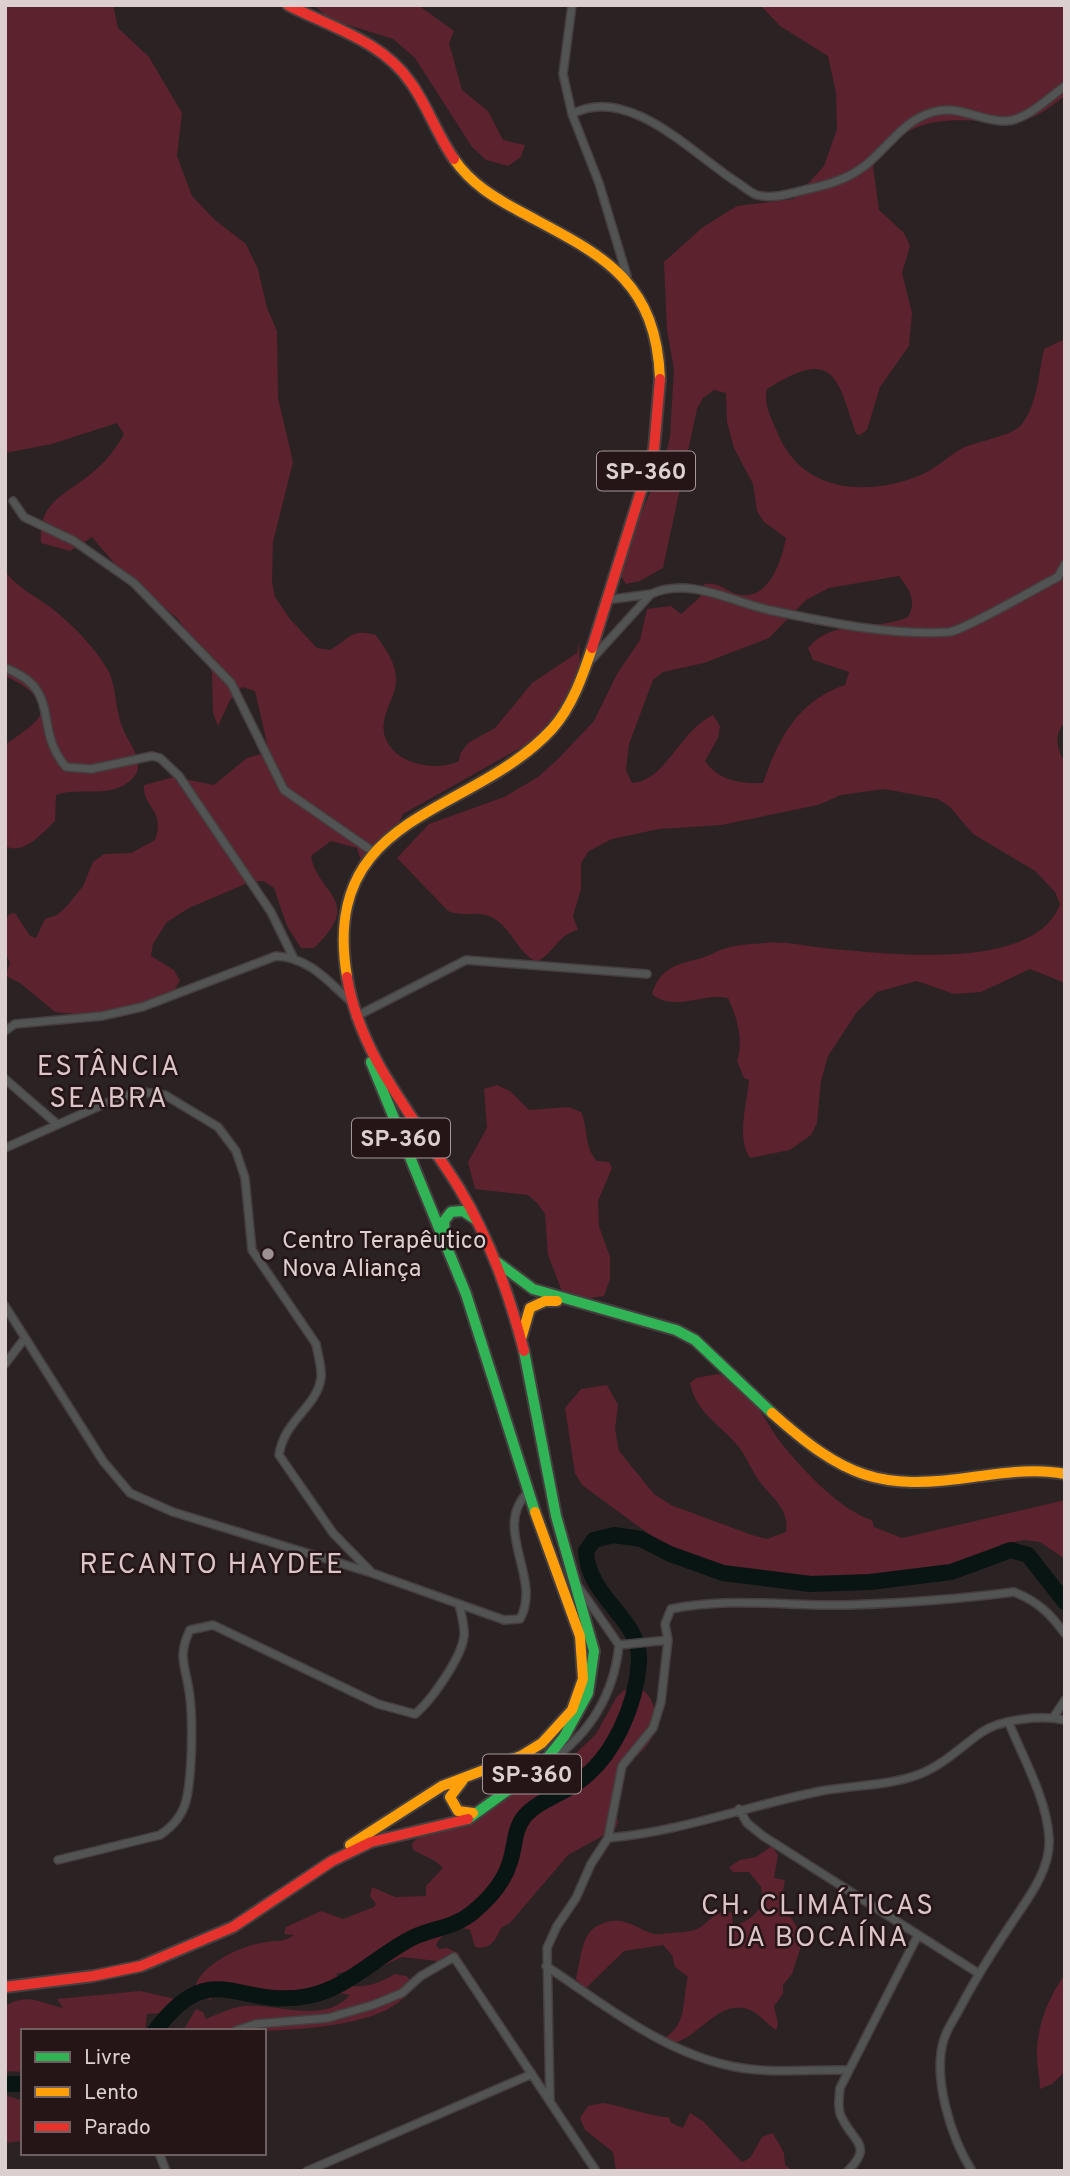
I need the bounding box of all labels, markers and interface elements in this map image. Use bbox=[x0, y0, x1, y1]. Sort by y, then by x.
road number: SP-360 bbox=[597, 452, 695, 491]
district label: ESTÂNCIA SEABRA bbox=[37, 1048, 181, 1118]
road number: SP-360 bbox=[352, 1119, 450, 1158]
place label: Centro Terapêutico Nova Aliança bbox=[282, 1227, 486, 1285]
marker: Centro Terapêutico Nova Aliança bbox=[260, 1246, 276, 1262]
district label: RECANTO HAYDEE bbox=[79, 1548, 345, 1584]
road number: SP-360 bbox=[483, 1754, 581, 1794]
district label: CH. CLIMÁTICAS DA BOCAÍNA bbox=[701, 1887, 935, 1957]
legend bbox=[21, 2029, 266, 2155]
text: Livre bbox=[84, 2045, 131, 2072]
text: Lento bbox=[84, 2080, 138, 2107]
text: Parado bbox=[84, 2115, 151, 2142]

